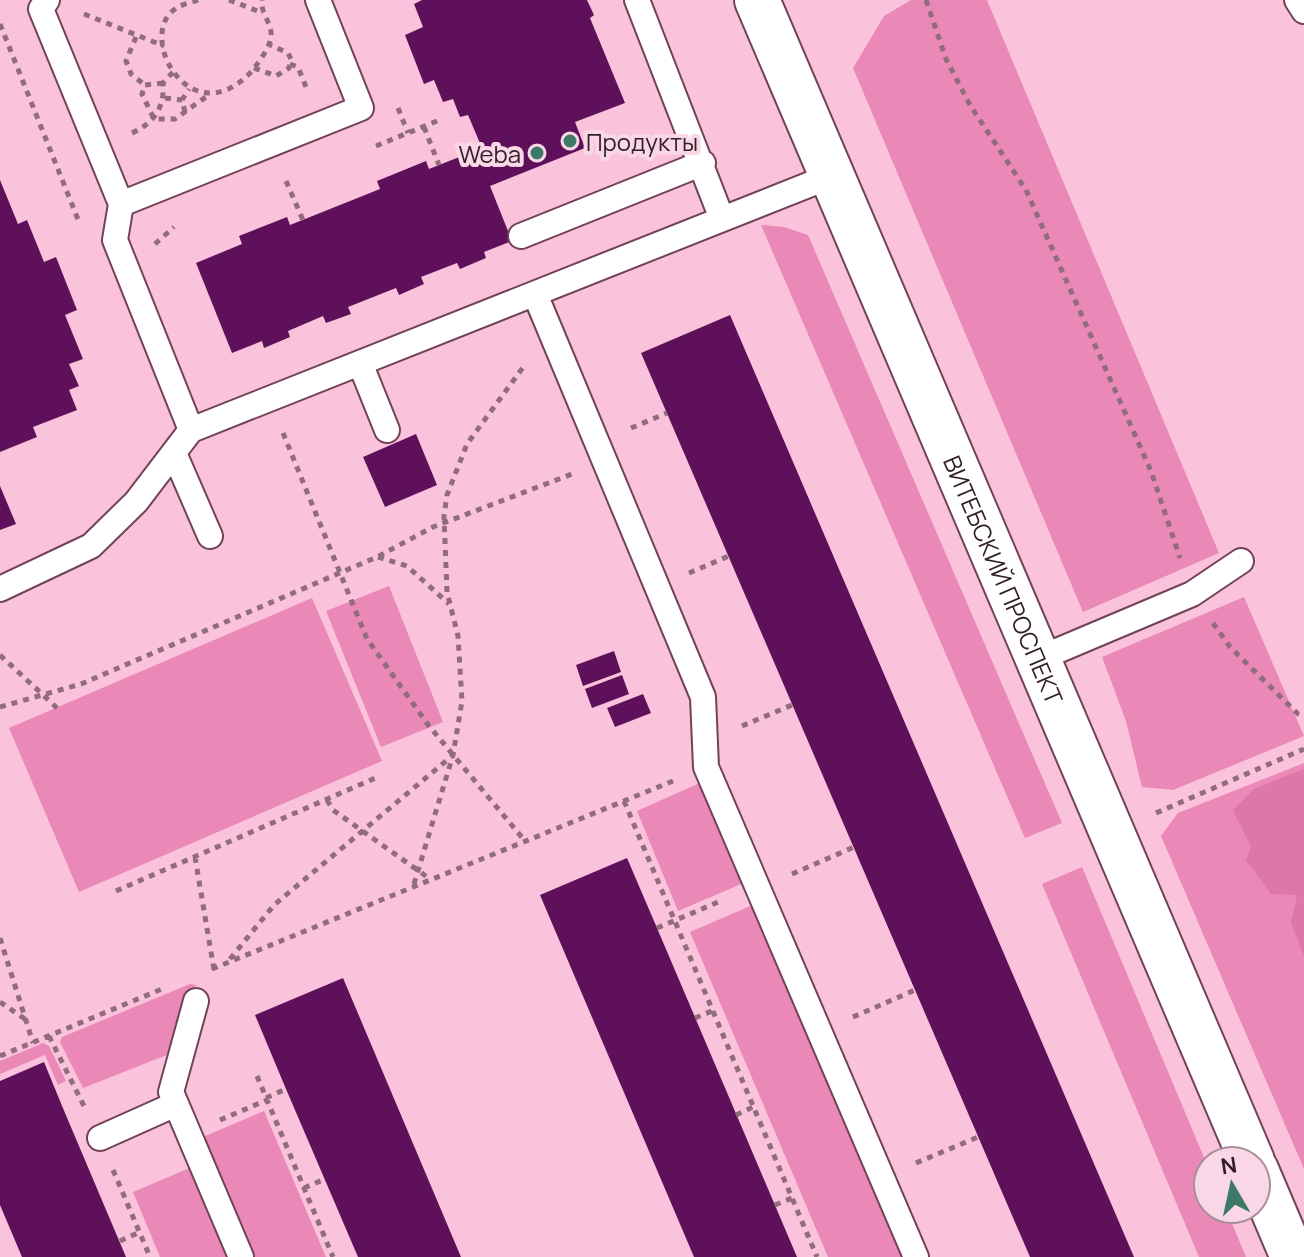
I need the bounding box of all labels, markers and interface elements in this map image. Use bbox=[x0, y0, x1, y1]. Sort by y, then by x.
place label: Продукты bbox=[586, 125, 698, 158]
marker: Продукты bbox=[561, 132, 579, 150]
place label: Weba bbox=[458, 137, 521, 170]
marker: Weba bbox=[528, 144, 546, 162]
street label: ВИТЕБСКИЙ ПРОСПЕКТ bbox=[936, 450, 1072, 710]
north arrow bbox=[1192, 1145, 1272, 1225]
text: N bbox=[1219, 1149, 1239, 1181]

